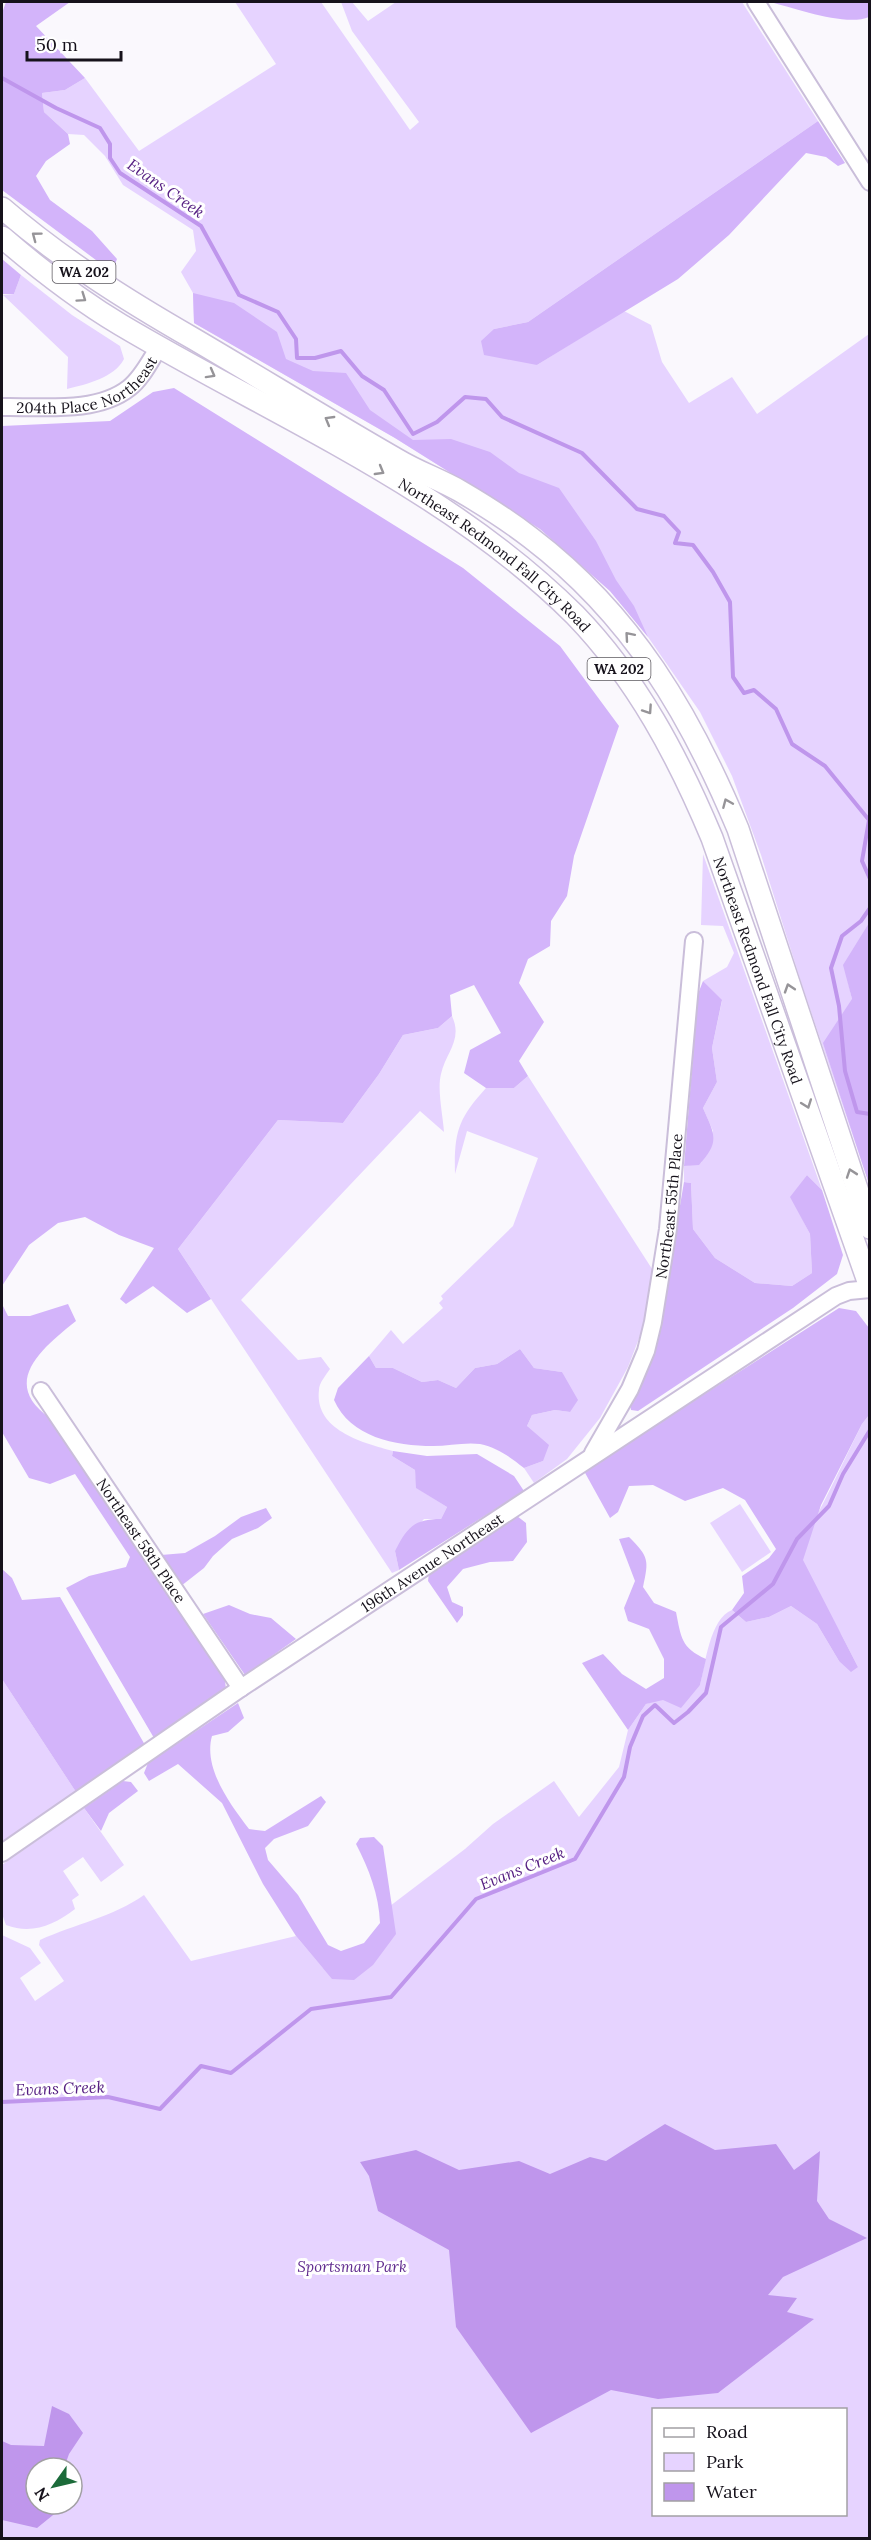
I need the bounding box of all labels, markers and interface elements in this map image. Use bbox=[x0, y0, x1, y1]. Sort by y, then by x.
scale bar bbox=[27, 24, 122, 62]
text: 50 m bbox=[36, 33, 78, 56]
water label: Evans Creek bbox=[124, 154, 208, 222]
one-way arrow bbox=[31, 232, 42, 243]
road number: WA 202 bbox=[52, 261, 116, 283]
one-way arrow bbox=[75, 291, 86, 302]
street label: 204th Place Northeast bbox=[16, 352, 161, 417]
one-way arrow bbox=[205, 367, 215, 378]
one-way arrow bbox=[325, 416, 335, 427]
one-way arrow bbox=[374, 464, 384, 476]
street label: Northeast Redmond Fall City Road bbox=[395, 473, 595, 635]
one-way arrow bbox=[625, 632, 636, 643]
road number: WA 202 bbox=[588, 658, 650, 680]
one-way arrow bbox=[641, 703, 652, 714]
one-way arrow bbox=[722, 798, 734, 809]
street label: Northeast Redmond Fall City Road bbox=[710, 854, 807, 1086]
one-way arrow bbox=[784, 983, 797, 994]
one-way arrow bbox=[800, 1098, 813, 1109]
street label: Northeast 55th Place bbox=[651, 1133, 686, 1280]
one-way arrow bbox=[845, 1168, 858, 1179]
street label: Northeast 58th Place bbox=[93, 1474, 190, 1606]
street label: 196th Avenue Northeast bbox=[357, 1508, 507, 1616]
water label: Evans Creek bbox=[477, 1842, 567, 1894]
water label: Evans Creek bbox=[15, 2076, 105, 2100]
park label: Sportsman Park bbox=[297, 2257, 407, 2276]
legend bbox=[652, 2408, 847, 2516]
text: Road bbox=[706, 2420, 748, 2443]
text: Park bbox=[706, 2450, 744, 2473]
north arrow bbox=[24, 2456, 84, 2516]
text: Water bbox=[706, 2480, 757, 2503]
text: N bbox=[30, 2484, 53, 2505]

